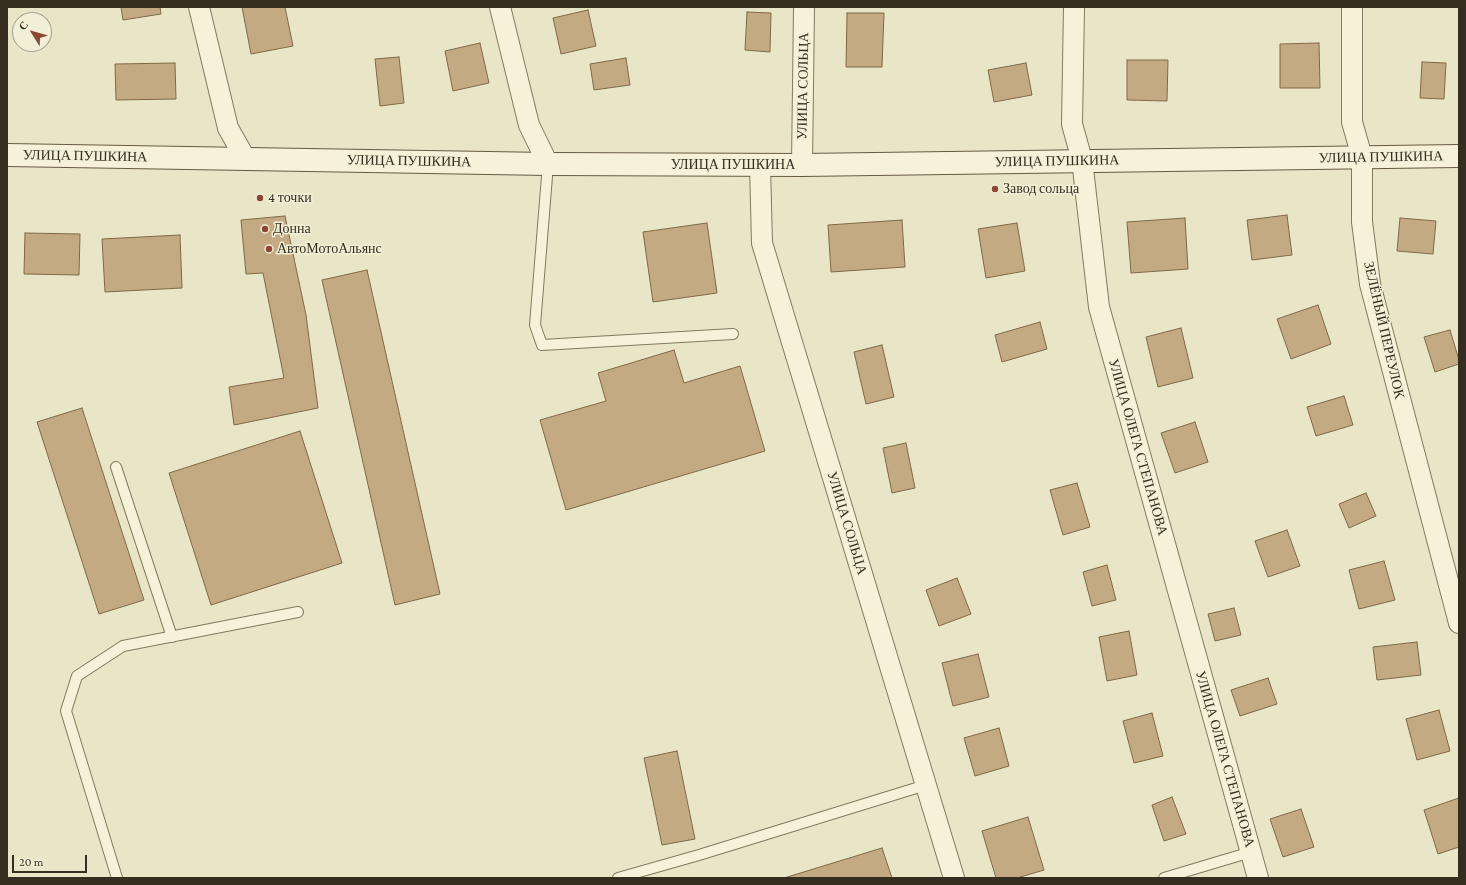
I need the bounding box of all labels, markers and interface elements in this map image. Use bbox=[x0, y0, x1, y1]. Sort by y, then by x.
north arrow bbox=[12, 12, 52, 52]
text: С bbox=[16, 19, 30, 32]
street label: УЛИЦА СОЛЬЦА bbox=[794, 32, 812, 140]
street label: УЛИЦА ПУШКИНА bbox=[23, 147, 147, 165]
street label: УЛИЦА ПУШКИНА bbox=[1319, 148, 1443, 166]
street label: УЛИЦА ПУШКИНА bbox=[347, 152, 471, 170]
street label: УЛИЦА ПУШКИНА bbox=[995, 152, 1119, 170]
street label: УЛИЦА ПУШКИНА bbox=[671, 157, 795, 173]
place label: Завод сольца bbox=[1003, 181, 1079, 197]
marker: Завод сольца bbox=[990, 184, 1000, 194]
place label: 4 точки bbox=[268, 190, 312, 206]
marker: 4 точки bbox=[255, 193, 265, 203]
place label: Донна bbox=[273, 221, 311, 237]
marker: Донна bbox=[260, 224, 270, 234]
place label: АвтоМотоАльянс bbox=[277, 241, 382, 257]
marker: АвтоМотоАльянс bbox=[264, 244, 274, 254]
street label: ЗЕЛЁНЫЙ ПЕРЕУЛОК bbox=[1360, 260, 1408, 400]
street label: УЛИЦА ОЛЕГА СТЕПАНОВА bbox=[1105, 357, 1171, 537]
street label: УЛИЦА СОЛЬЦА bbox=[823, 469, 871, 577]
street label: УЛИЦА ОЛЕГА СТЕПАНОВА bbox=[1192, 669, 1258, 849]
scale bar bbox=[14, 847, 89, 873]
text: 20 m bbox=[19, 855, 43, 869]

